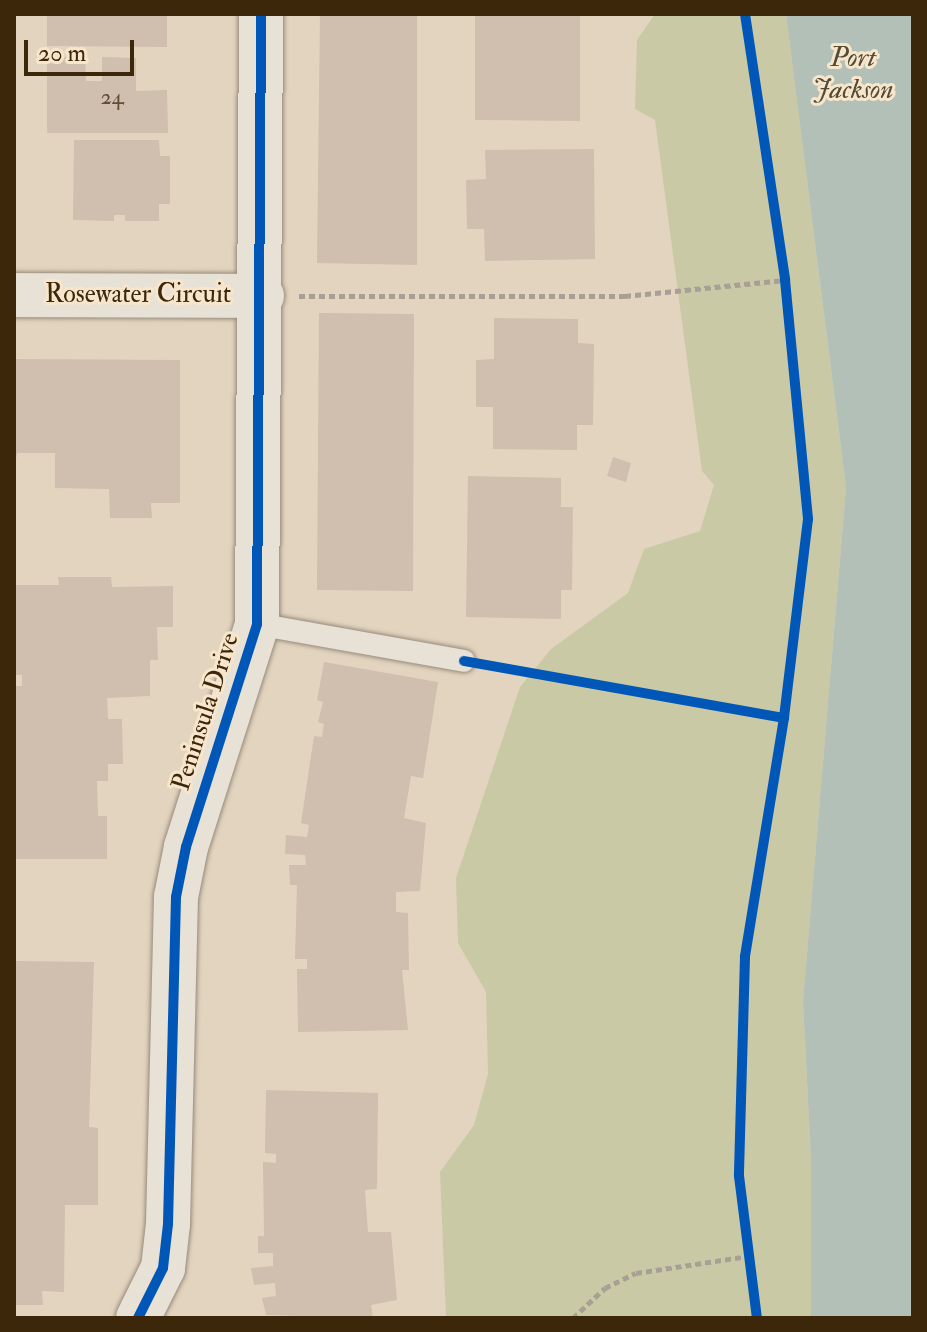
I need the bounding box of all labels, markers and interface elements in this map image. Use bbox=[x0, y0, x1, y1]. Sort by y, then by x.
scale bar bbox=[28, 24, 138, 74]
text: 20 m bbox=[38, 38, 86, 69]
water label: Port Jackson bbox=[812, 41, 894, 107]
house number: 24 bbox=[100, 85, 124, 111]
street label: Rosewater Circuit bbox=[45, 279, 231, 311]
street label: Peninsula Drive bbox=[166, 629, 246, 795]

